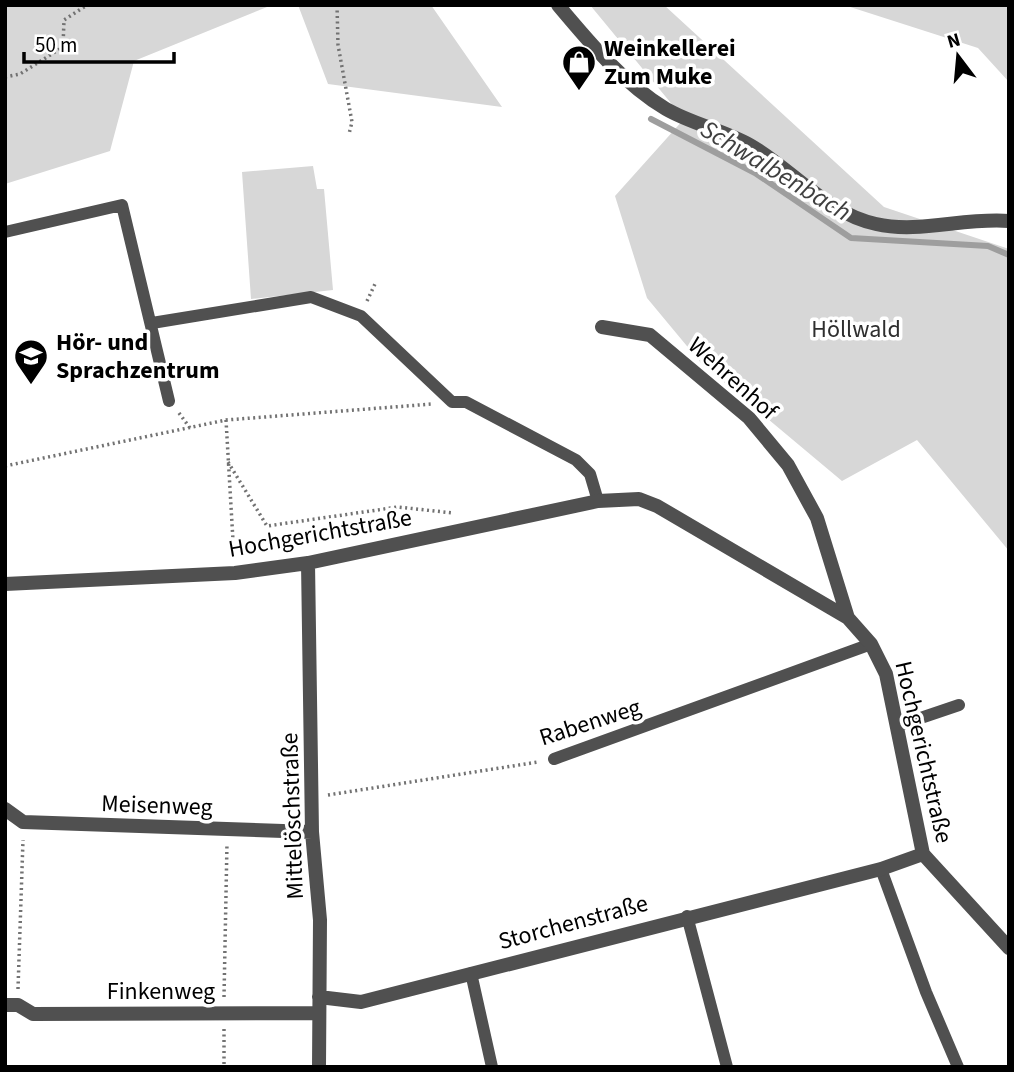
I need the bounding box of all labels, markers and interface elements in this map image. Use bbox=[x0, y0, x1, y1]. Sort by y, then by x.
scale bar bbox=[24, 21, 175, 65]
north arrow bbox=[923, 21, 993, 91]
text: N bbox=[944, 26, 964, 56]
text: 50 m bbox=[35, 30, 77, 60]
place label: Weinkellerei Zum Muke bbox=[604, 31, 736, 94]
shop icon: Weinkellerei Zum Muke bbox=[560, 43, 598, 92]
water label: Schwalbenbach bbox=[694, 111, 858, 230]
park label: Höllwald bbox=[811, 312, 901, 347]
place label: Hör- und Sprachzentrum bbox=[56, 325, 219, 388]
street label: Wehrenhof bbox=[680, 329, 786, 429]
school or university icon: Hör- und Sprachzentrum bbox=[12, 337, 50, 386]
street label: Hochgerichtstraße bbox=[226, 500, 415, 567]
street label: Hochgerichtstraße bbox=[886, 658, 961, 847]
street label: Rabenweg bbox=[535, 690, 645, 755]
street label: Mittelöschstraße bbox=[272, 732, 313, 900]
street label: Meisenweg bbox=[101, 786, 213, 825]
street label: Storchenstraße bbox=[494, 886, 652, 959]
street label: Finkenweg bbox=[107, 974, 215, 1009]

